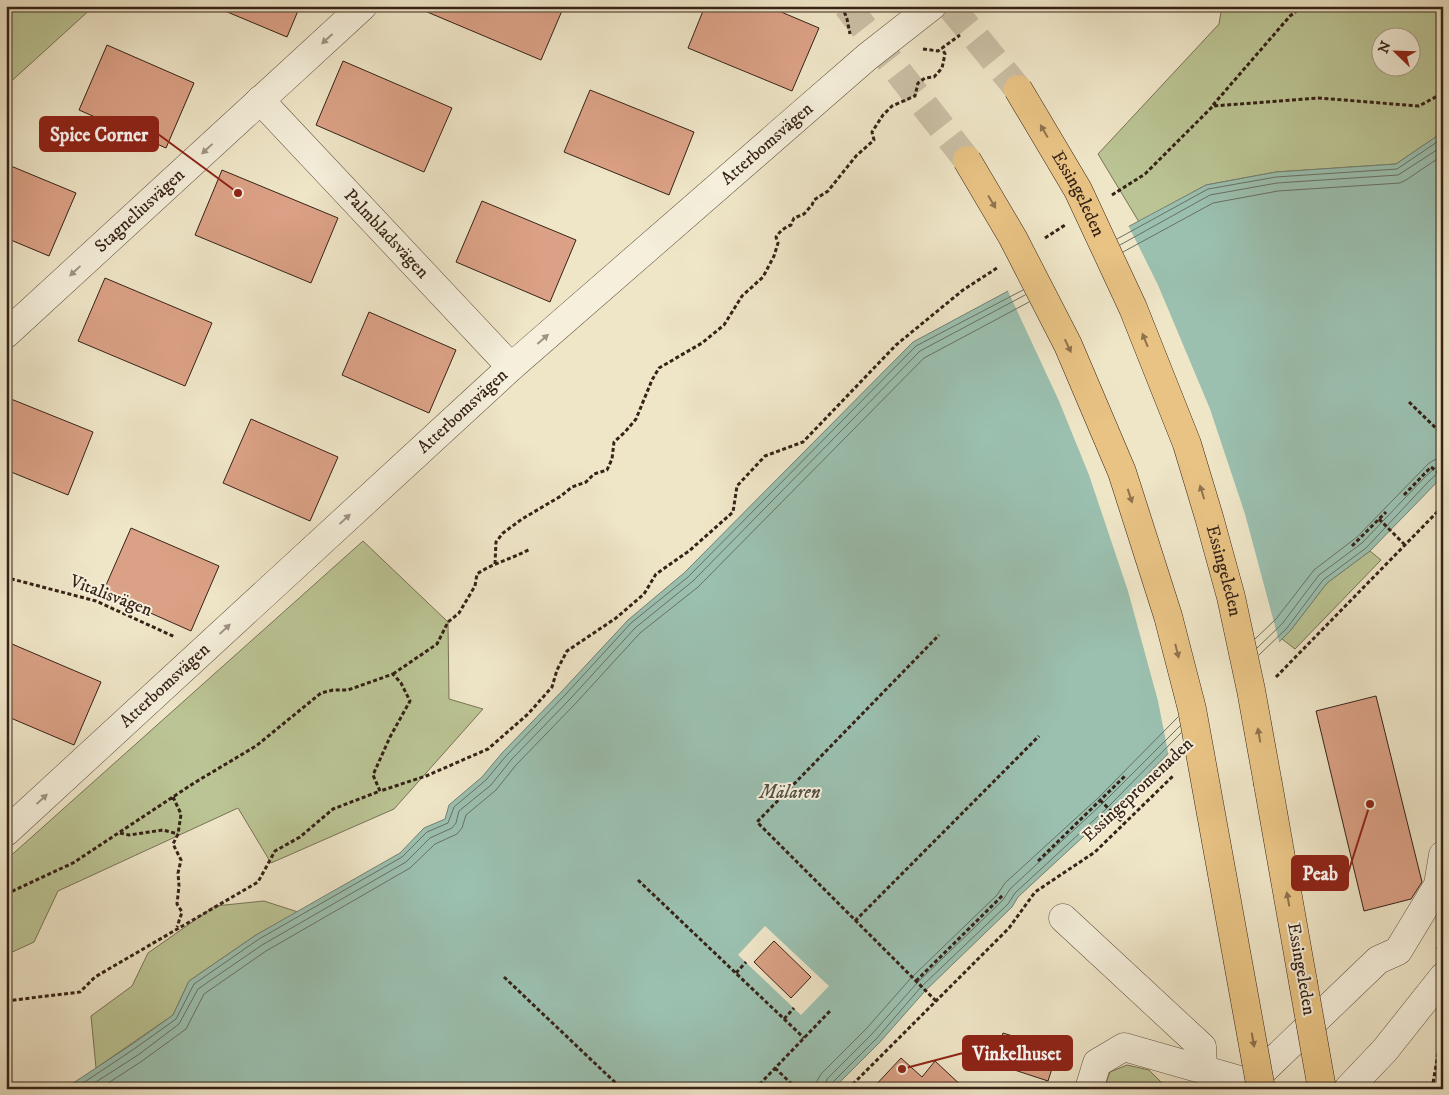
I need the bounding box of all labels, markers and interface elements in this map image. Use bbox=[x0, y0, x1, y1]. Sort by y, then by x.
north arrow bbox=[1372, 28, 1422, 78]
one-way arrow bbox=[321, 33, 333, 45]
text: N bbox=[1374, 38, 1396, 56]
street label: Atterbomsvägen bbox=[716, 98, 818, 190]
callout: Spice Corner bbox=[40, 117, 158, 151]
text: Spice Corner bbox=[50, 124, 149, 147]
one-way arrow bbox=[1039, 125, 1048, 138]
one-way arrow bbox=[201, 143, 213, 155]
street label: Essingeleden bbox=[1046, 147, 1110, 241]
street label: Stagneliusvägen bbox=[90, 164, 190, 258]
street label: Palmbladsvägen bbox=[339, 185, 434, 284]
one-way arrow bbox=[988, 195, 996, 210]
one-way arrow bbox=[69, 265, 81, 277]
one-way arrow bbox=[1141, 332, 1149, 347]
one-way arrow bbox=[537, 333, 549, 345]
one-way arrow bbox=[1065, 339, 1073, 353]
street label: Atterbomsvägen bbox=[413, 364, 513, 458]
one-way arrow bbox=[1197, 485, 1205, 500]
one-way arrow bbox=[1126, 489, 1134, 504]
one-way arrow bbox=[339, 513, 351, 525]
street label: Essingeleden bbox=[1201, 523, 1246, 619]
street label: Vitalisvägen bbox=[66, 570, 156, 622]
one-way arrow bbox=[219, 623, 231, 635]
street label: Atterbomsvägen bbox=[115, 638, 215, 733]
one-way arrow bbox=[1173, 644, 1181, 659]
one-way arrow bbox=[1255, 727, 1263, 743]
street label: Essingepromenaden bbox=[1078, 733, 1198, 847]
water label: Mälaren bbox=[758, 781, 821, 804]
one-way arrow bbox=[36, 793, 48, 805]
callout: Peab bbox=[1292, 856, 1348, 890]
text: Peab bbox=[1302, 863, 1338, 886]
one-way arrow bbox=[1284, 891, 1292, 907]
street label: Essingeleden bbox=[1282, 921, 1320, 1018]
one-way arrow bbox=[1249, 1032, 1257, 1048]
callout: Vinkelhuset bbox=[963, 1036, 1072, 1070]
text: Vinkelhuset bbox=[972, 1043, 1062, 1066]

